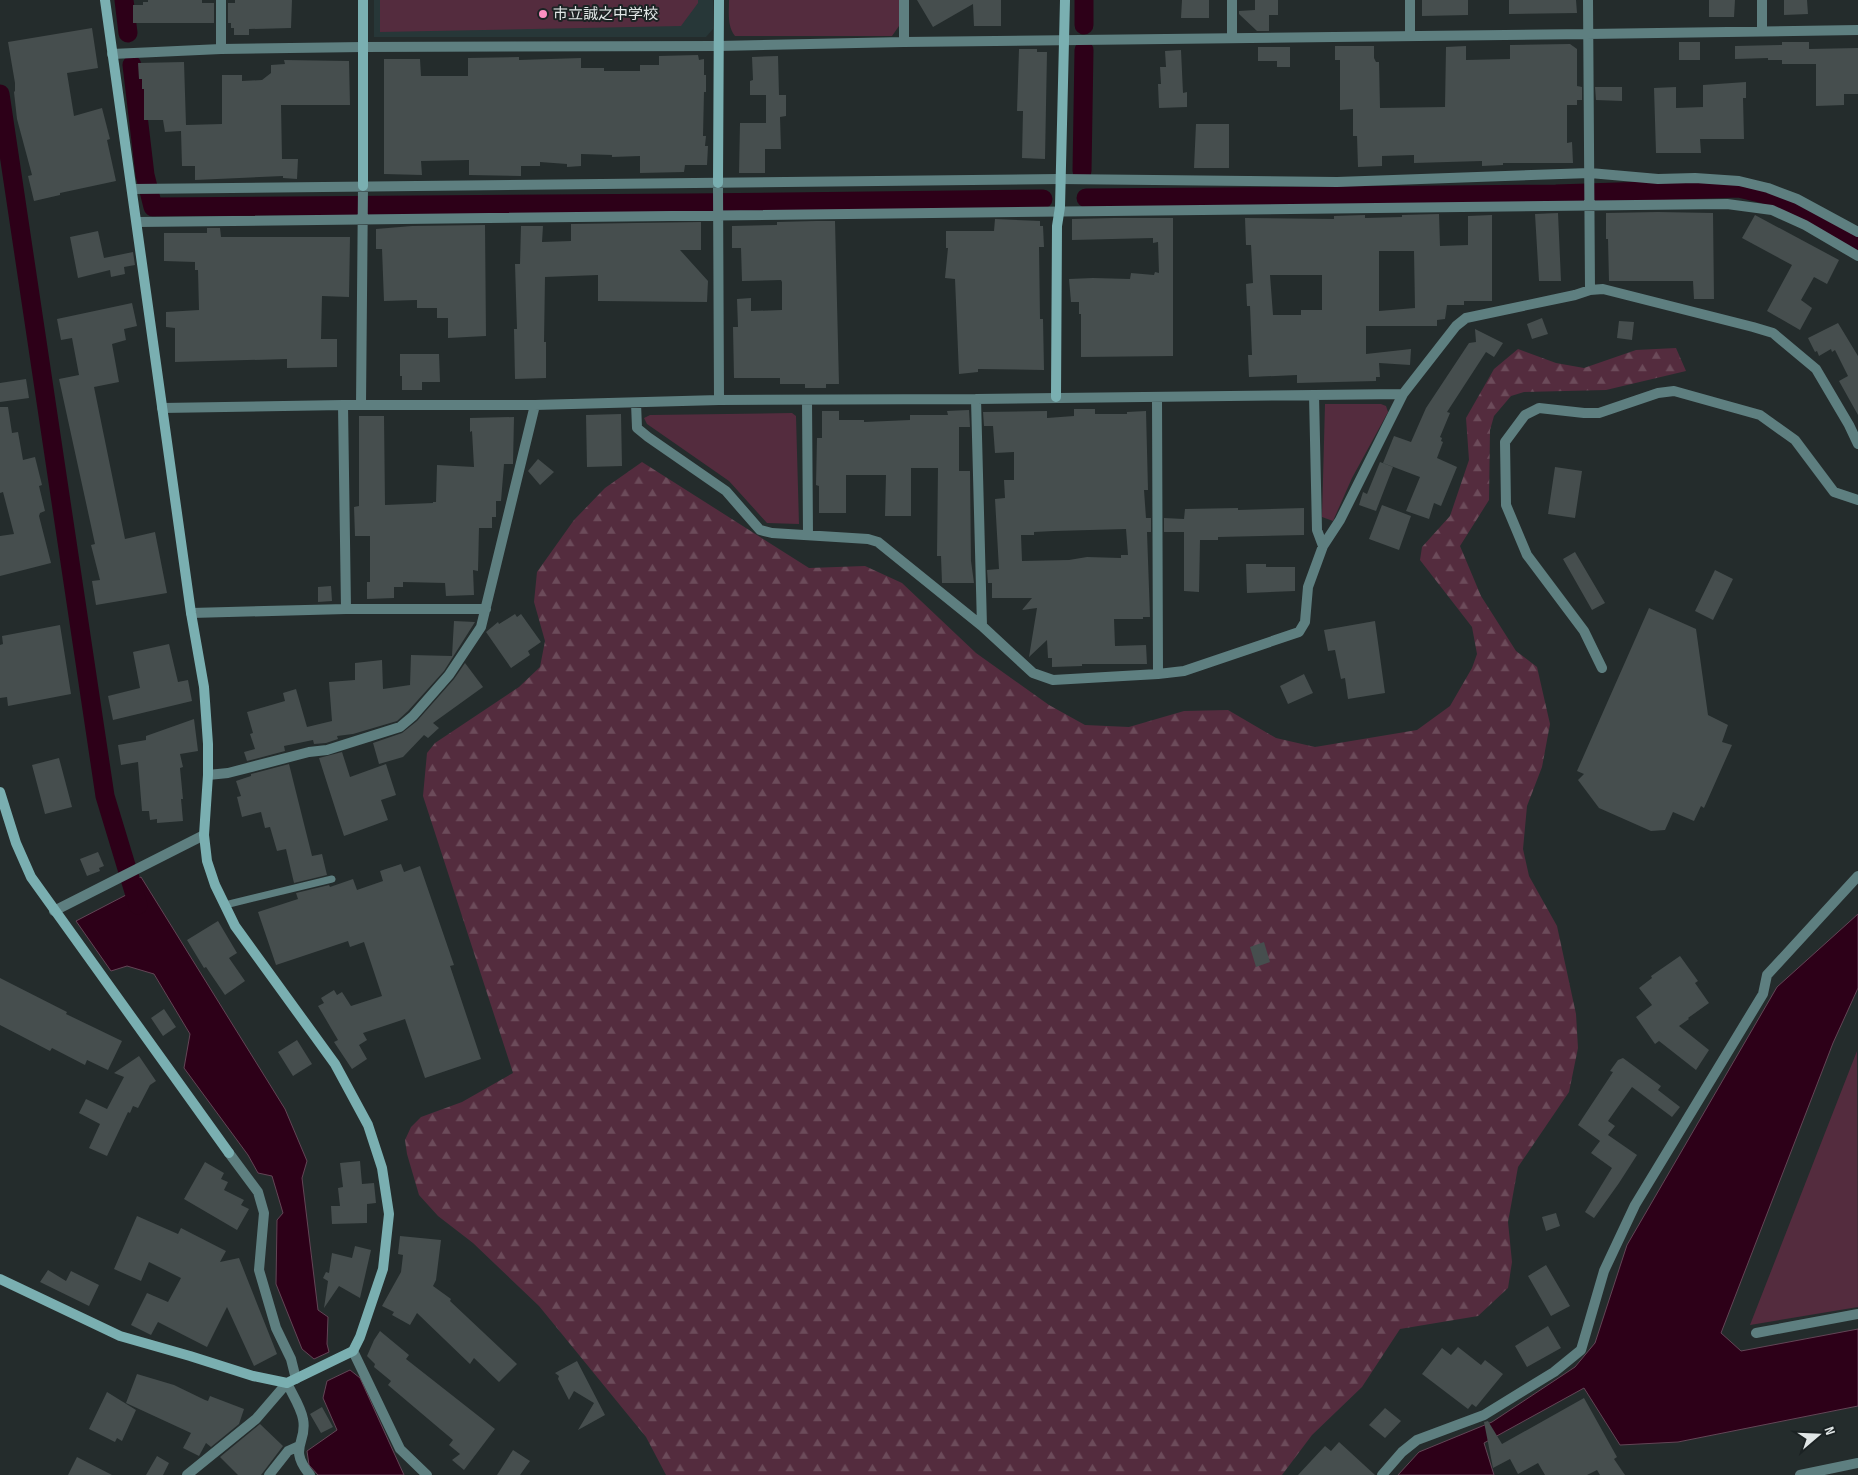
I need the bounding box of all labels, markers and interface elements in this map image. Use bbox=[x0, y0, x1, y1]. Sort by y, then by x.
place label: 市立誠之中学校 bbox=[553, 5, 658, 24]
marker: 市立誠之中学校 bbox=[537, 8, 549, 20]
north arrow bbox=[1793, 1410, 1843, 1460]
text: N bbox=[1821, 1425, 1839, 1437]

